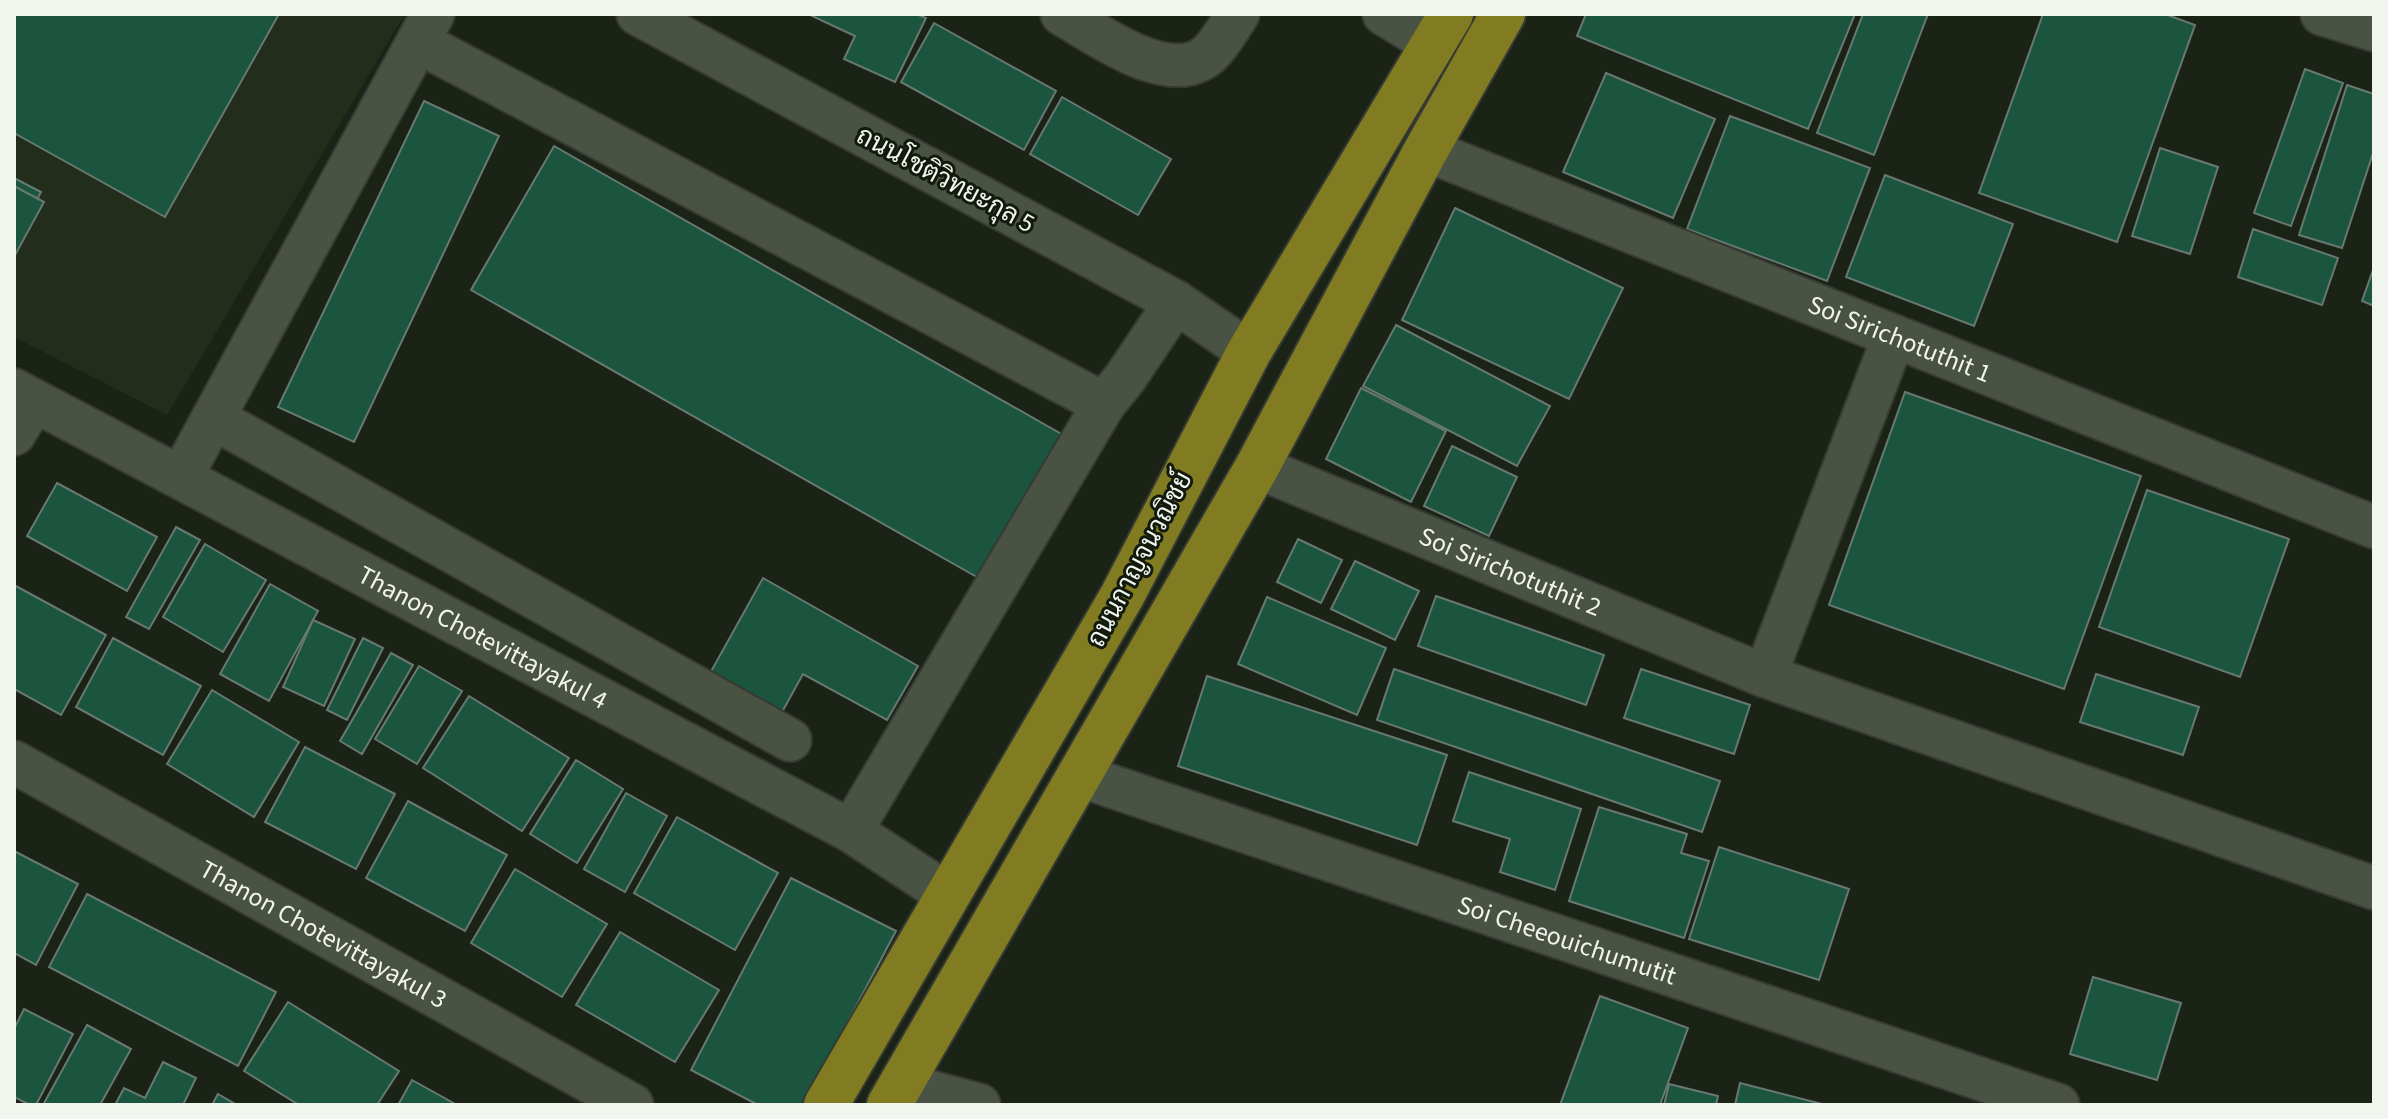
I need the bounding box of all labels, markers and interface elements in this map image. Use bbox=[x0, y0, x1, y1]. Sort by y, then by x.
street label: ถนนโชติวิทยะกุล 5 bbox=[850, 117, 1041, 242]
street label: Soi Sirichotuthit 1 bbox=[1803, 286, 1997, 392]
street label: ถนนกาญจนวณิชย์ bbox=[1078, 465, 1201, 654]
street label: Soi Sirichotuthit 2 bbox=[1413, 518, 1607, 626]
street label: Thanon Chotevittayakul 4 bbox=[351, 556, 614, 719]
street label: Thanon Chotevittayakul 3 bbox=[193, 851, 454, 1018]
street label: Soi Cheeouichumutit bbox=[1452, 886, 1681, 994]

